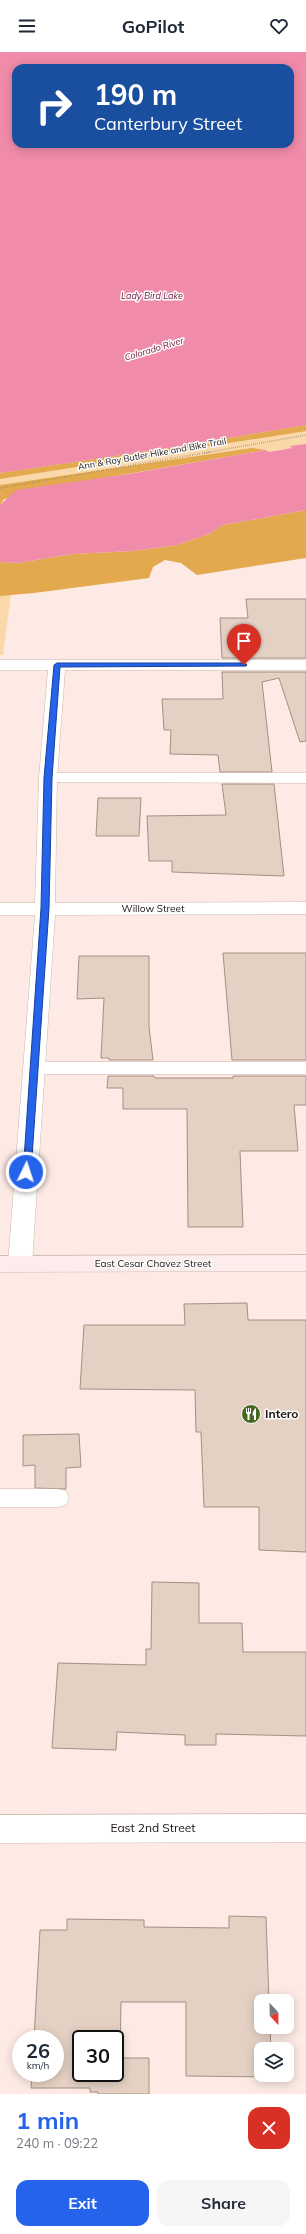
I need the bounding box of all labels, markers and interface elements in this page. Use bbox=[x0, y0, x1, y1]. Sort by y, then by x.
icon: menu bbox=[16, 15, 38, 37]
text: GoPilot bbox=[122, 15, 184, 38]
icon: heart bbox=[268, 15, 290, 37]
text: 190 m bbox=[94, 77, 177, 112]
icon: right bbox=[28, 80, 80, 132]
text: Canterbury Street bbox=[94, 112, 242, 135]
water label: Lady Bird Lake bbox=[121, 290, 183, 302]
water label: Colorado River bbox=[123, 334, 185, 363]
street label: Ann & Roy Butler Hike and Bike Trail bbox=[77, 435, 227, 473]
pin bbox=[227, 624, 261, 665]
icon: arrive bbox=[233, 630, 255, 652]
street label: Willow Street bbox=[122, 902, 185, 915]
position arrow bbox=[5, 1151, 47, 1193]
street label: East Cesar Chavez Street bbox=[95, 1257, 212, 1270]
restaurant icon: Intero bbox=[240, 1403, 262, 1425]
place label: Intero bbox=[265, 1406, 298, 1421]
street label: East 2nd Street bbox=[110, 1820, 196, 1835]
north arrow bbox=[254, 1994, 294, 2034]
map controls bbox=[254, 1994, 294, 2082]
speed limit sign: 30 bbox=[72, 2030, 124, 2082]
text: 26 bbox=[26, 2038, 50, 2063]
button: layers bbox=[254, 2042, 294, 2082]
text: km/h bbox=[27, 2059, 49, 2072]
text: 1 min bbox=[16, 2105, 79, 2135]
button: close bbox=[248, 2107, 290, 2149]
text: 240 m · 09:22 bbox=[16, 2135, 98, 2151]
button: Exit bbox=[16, 2180, 149, 2226]
button: Share bbox=[157, 2180, 290, 2226]

